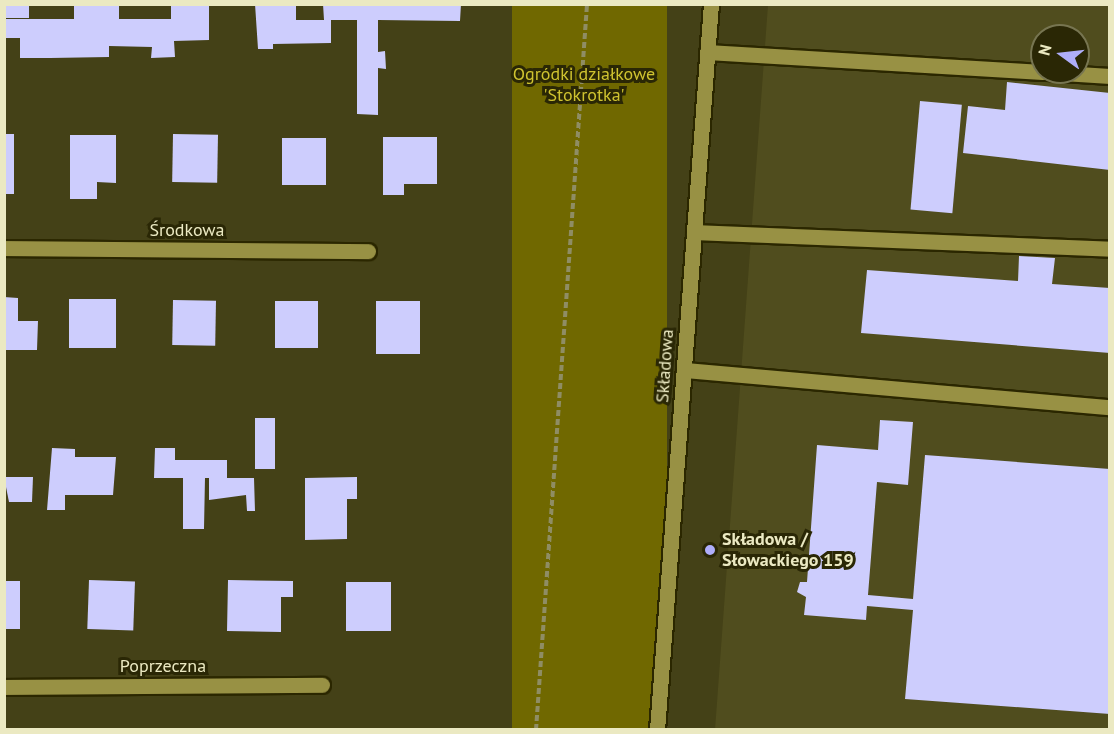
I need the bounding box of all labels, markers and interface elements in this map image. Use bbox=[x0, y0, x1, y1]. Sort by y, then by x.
north arrow bbox=[1030, 24, 1090, 84]
text: N bbox=[1034, 42, 1056, 58]
park label: Ogródki działkowe 'Stokrotka' bbox=[513, 64, 655, 106]
street label: Środkowa bbox=[149, 219, 225, 241]
street label: Składowa bbox=[652, 329, 678, 403]
place label: Składowa / Słowackiego 159 bbox=[722, 529, 854, 572]
marker: Składowa / Słowackiego 159 bbox=[703, 543, 717, 557]
street label: Poprzeczna bbox=[120, 655, 206, 677]

